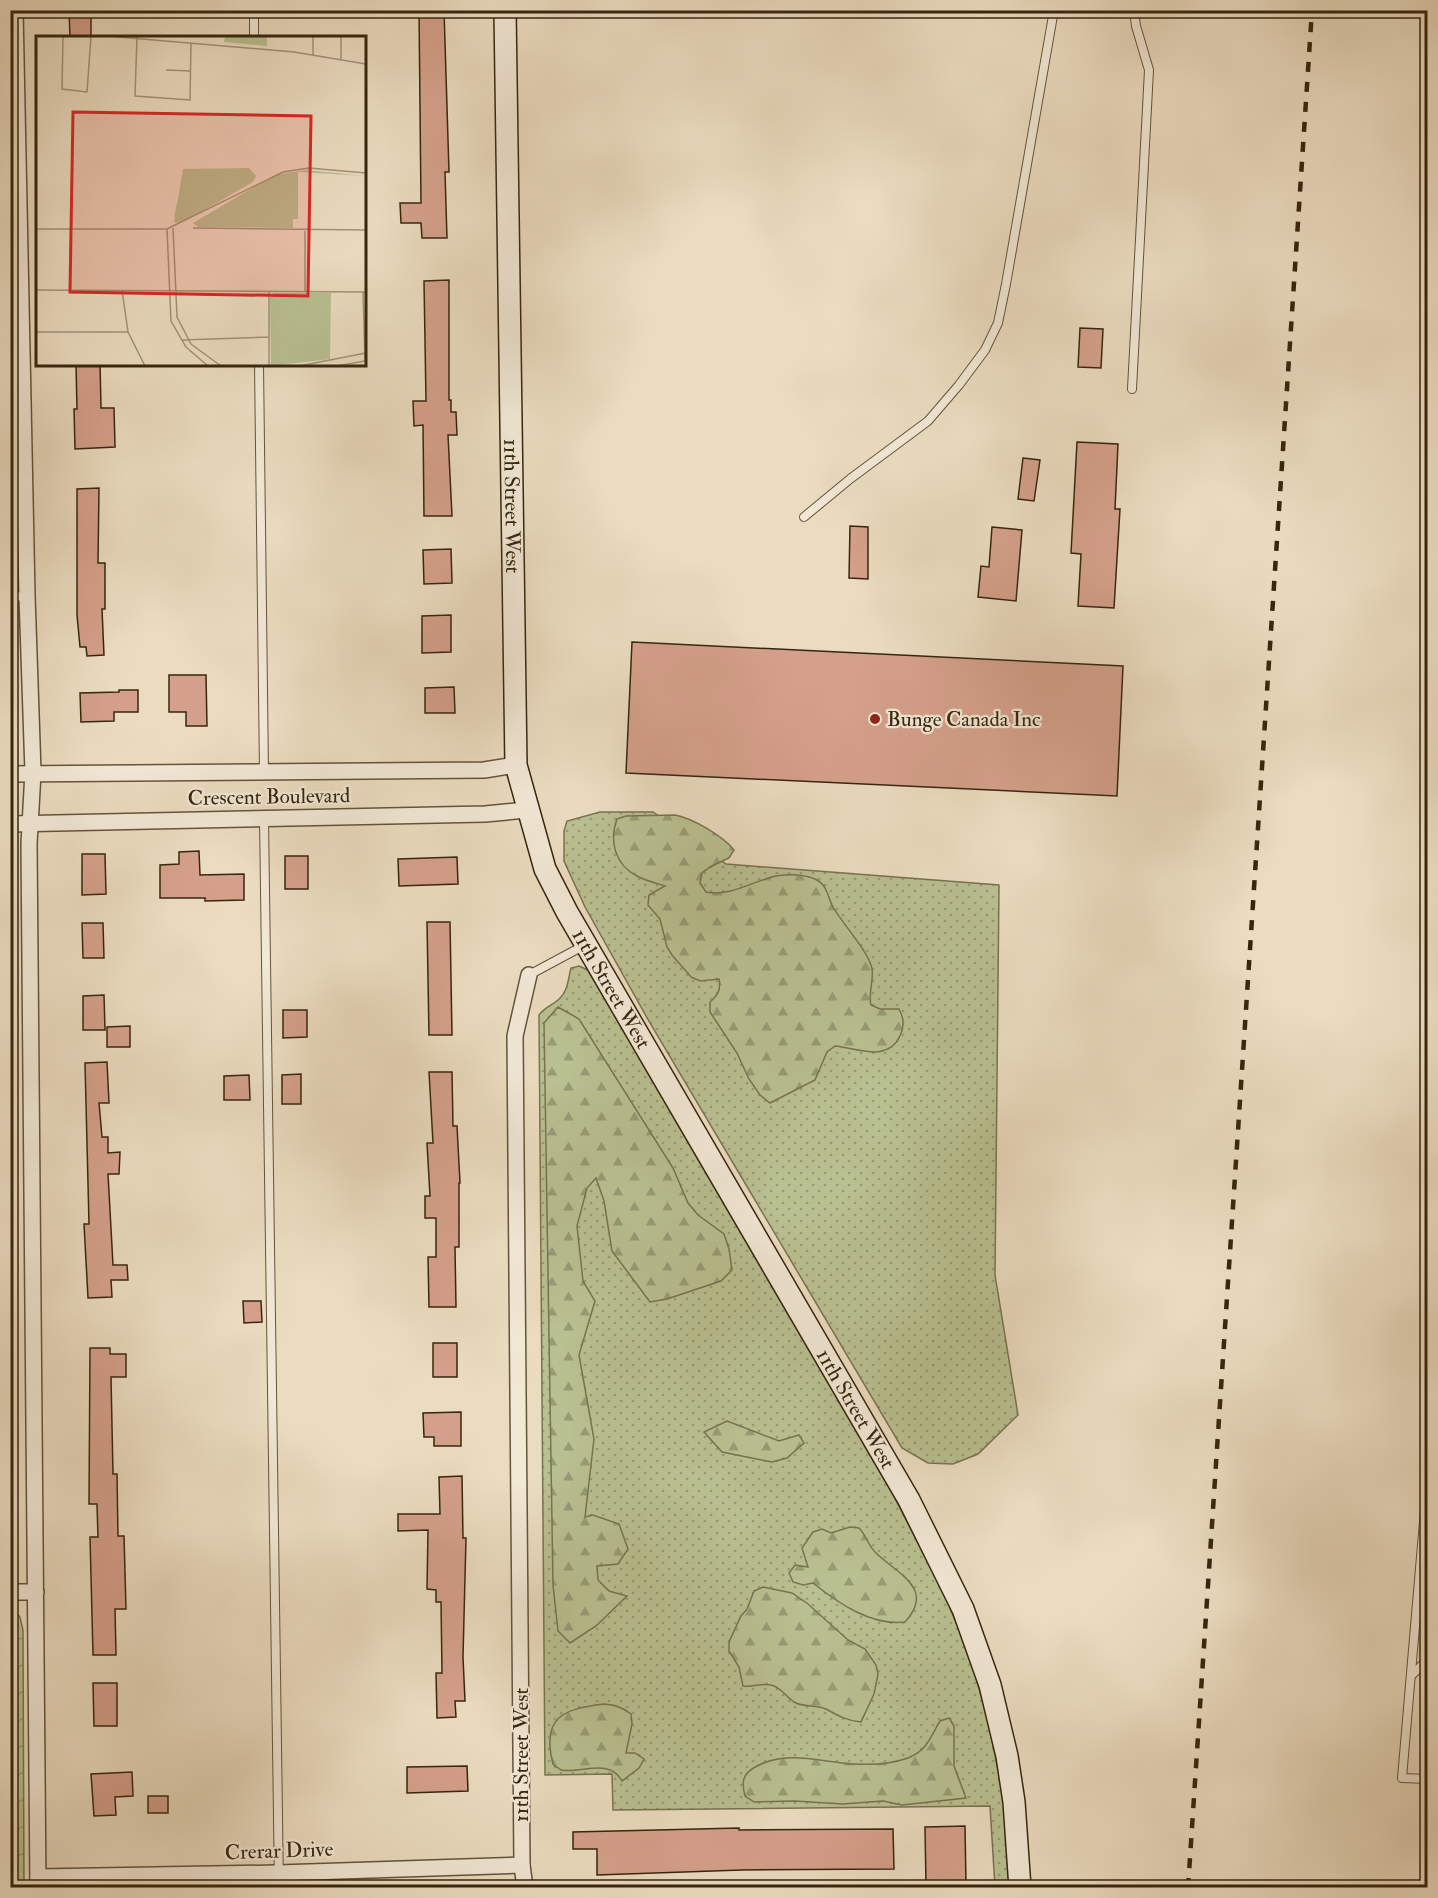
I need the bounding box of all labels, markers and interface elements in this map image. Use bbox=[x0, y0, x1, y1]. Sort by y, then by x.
inset map bbox=[36, 36, 366, 366]
street label: 11th Street West bbox=[498, 438, 527, 574]
place label: Bunge Canada Inc bbox=[887, 706, 1041, 733]
marker: Bunge Canada Inc bbox=[868, 712, 882, 726]
street label: Crescent Boulevard bbox=[188, 782, 351, 812]
street label: 11th Street West bbox=[566, 924, 657, 1054]
street label: 11th Street West bbox=[810, 1344, 902, 1474]
street label: 11th Street West bbox=[508, 1688, 535, 1822]
street label: Crerar Drive bbox=[224, 1836, 334, 1866]

